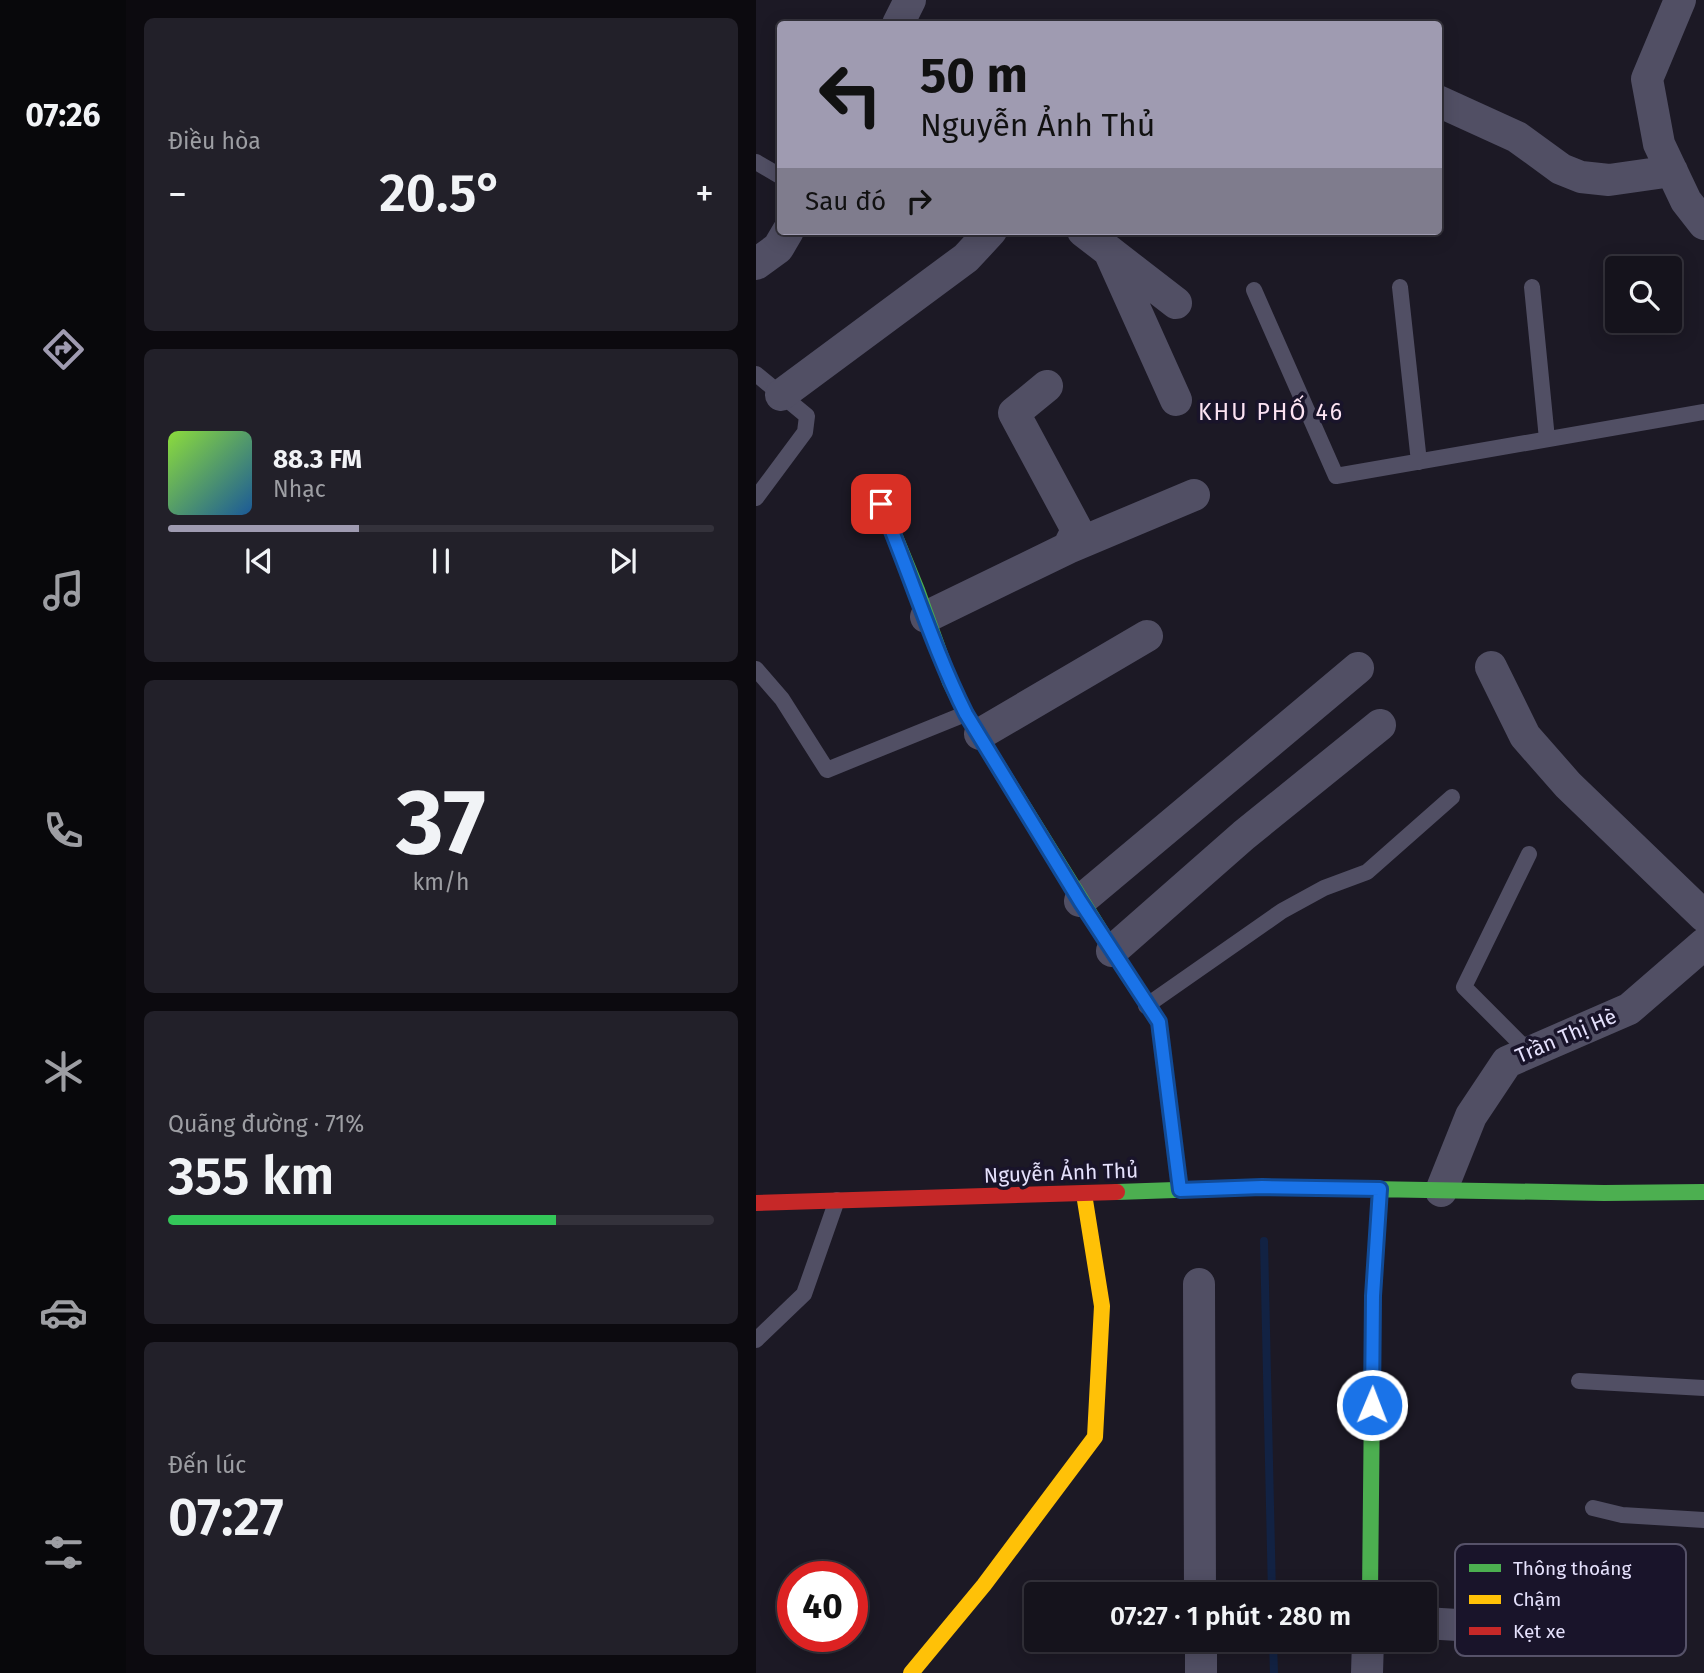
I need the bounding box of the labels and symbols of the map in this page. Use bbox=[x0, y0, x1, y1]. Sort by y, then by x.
district label: KHU PHỐ 46 bbox=[1198, 394, 1344, 426]
pin bbox=[851, 474, 911, 534]
street label: Trần Thị Hè bbox=[1512, 1003, 1620, 1069]
street label: Nguyễn Ảnh Thủ bbox=[983, 1156, 1139, 1189]
position arrow bbox=[1335, 1368, 1409, 1442]
legend bbox=[1455, 1544, 1686, 1656]
text: Thông thoáng bbox=[1513, 1557, 1631, 1580]
speed limit sign: 40 bbox=[777, 1561, 868, 1652]
text: Chậm bbox=[1513, 1588, 1561, 1611]
text: Kẹt xe bbox=[1513, 1620, 1566, 1643]

